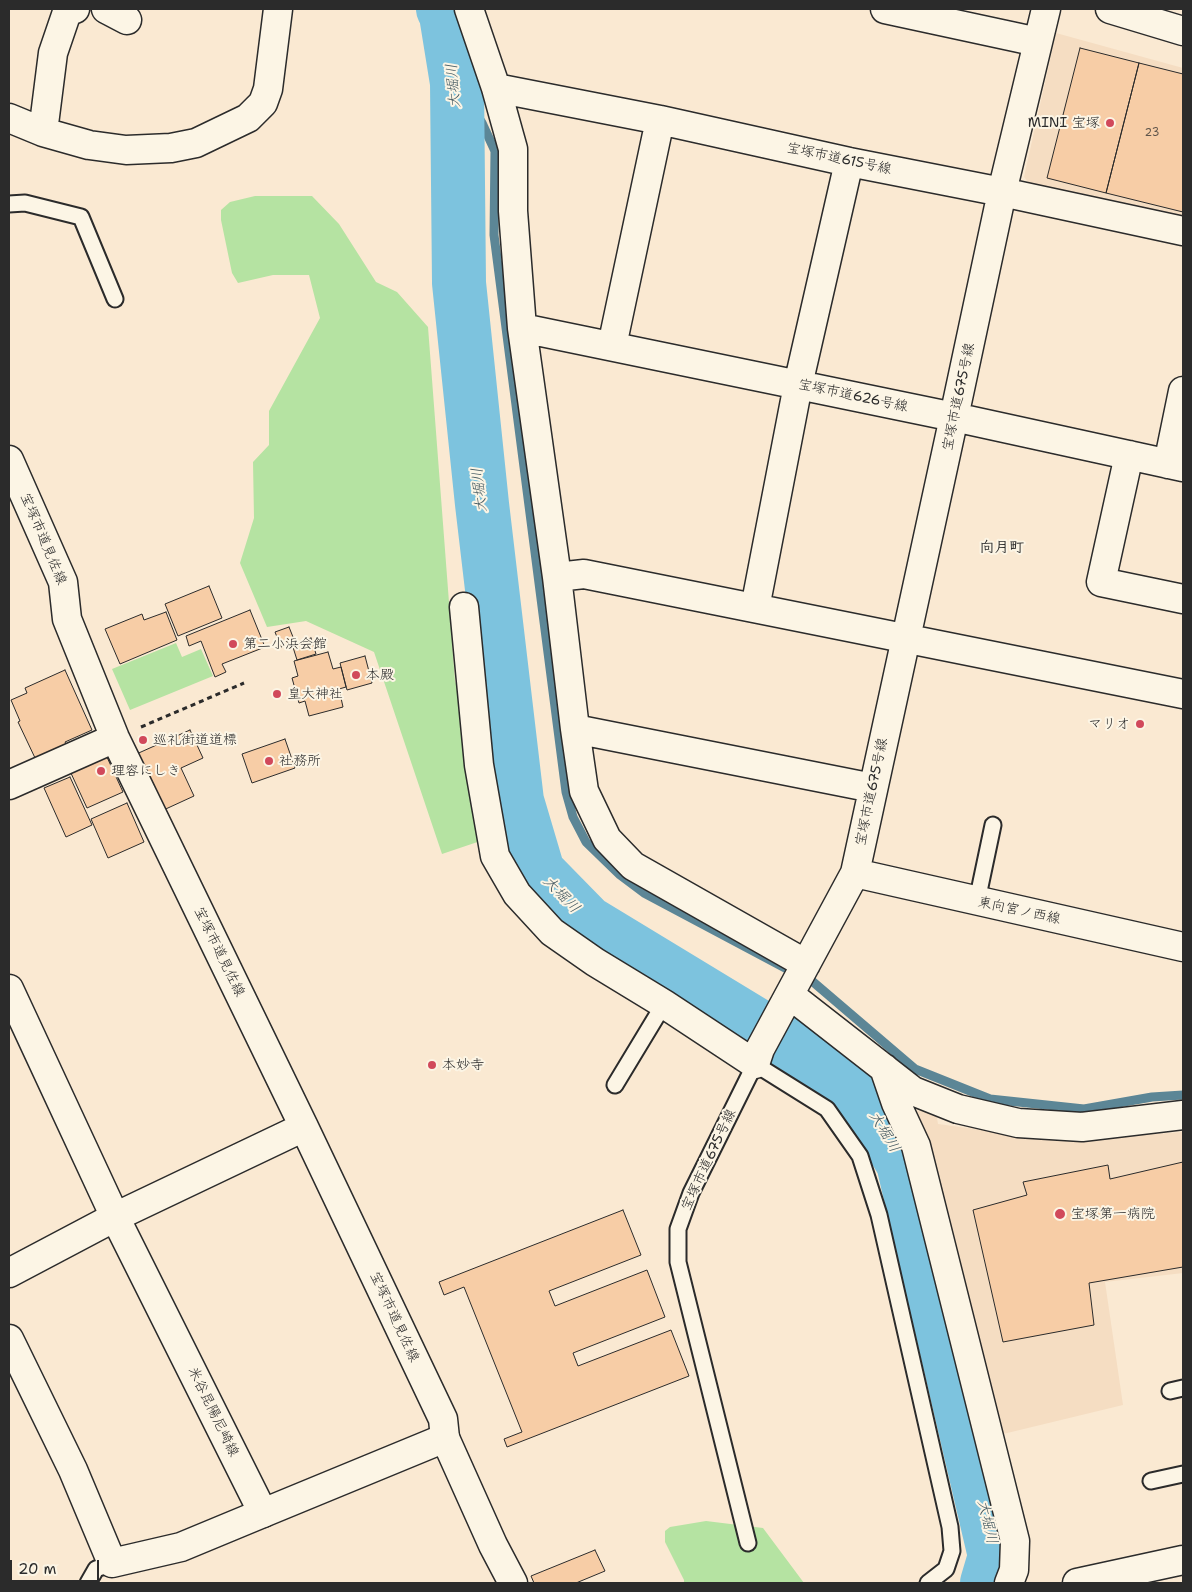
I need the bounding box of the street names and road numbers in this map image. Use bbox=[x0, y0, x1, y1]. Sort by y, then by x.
street label: 宝塚市道615号線 bbox=[785, 140, 893, 178]
street label: 宝塚市道675号線 bbox=[939, 341, 979, 453]
street label: 宝塚市道626号線 bbox=[797, 376, 909, 416]
street label: 宝塚市道見佐線 bbox=[16, 491, 70, 587]
street label: 宝塚市道675号線 bbox=[852, 736, 892, 848]
street label: 東向宮ノ西線 bbox=[976, 894, 1062, 928]
street label: 宝塚市道見佐線 bbox=[190, 904, 248, 1000]
street label: 宝塚市道675号線 bbox=[678, 1107, 740, 1213]
street label: 宝塚市道見佐線 bbox=[366, 1269, 422, 1365]
street label: 米谷昆陽尼崎線 bbox=[184, 1364, 242, 1460]

